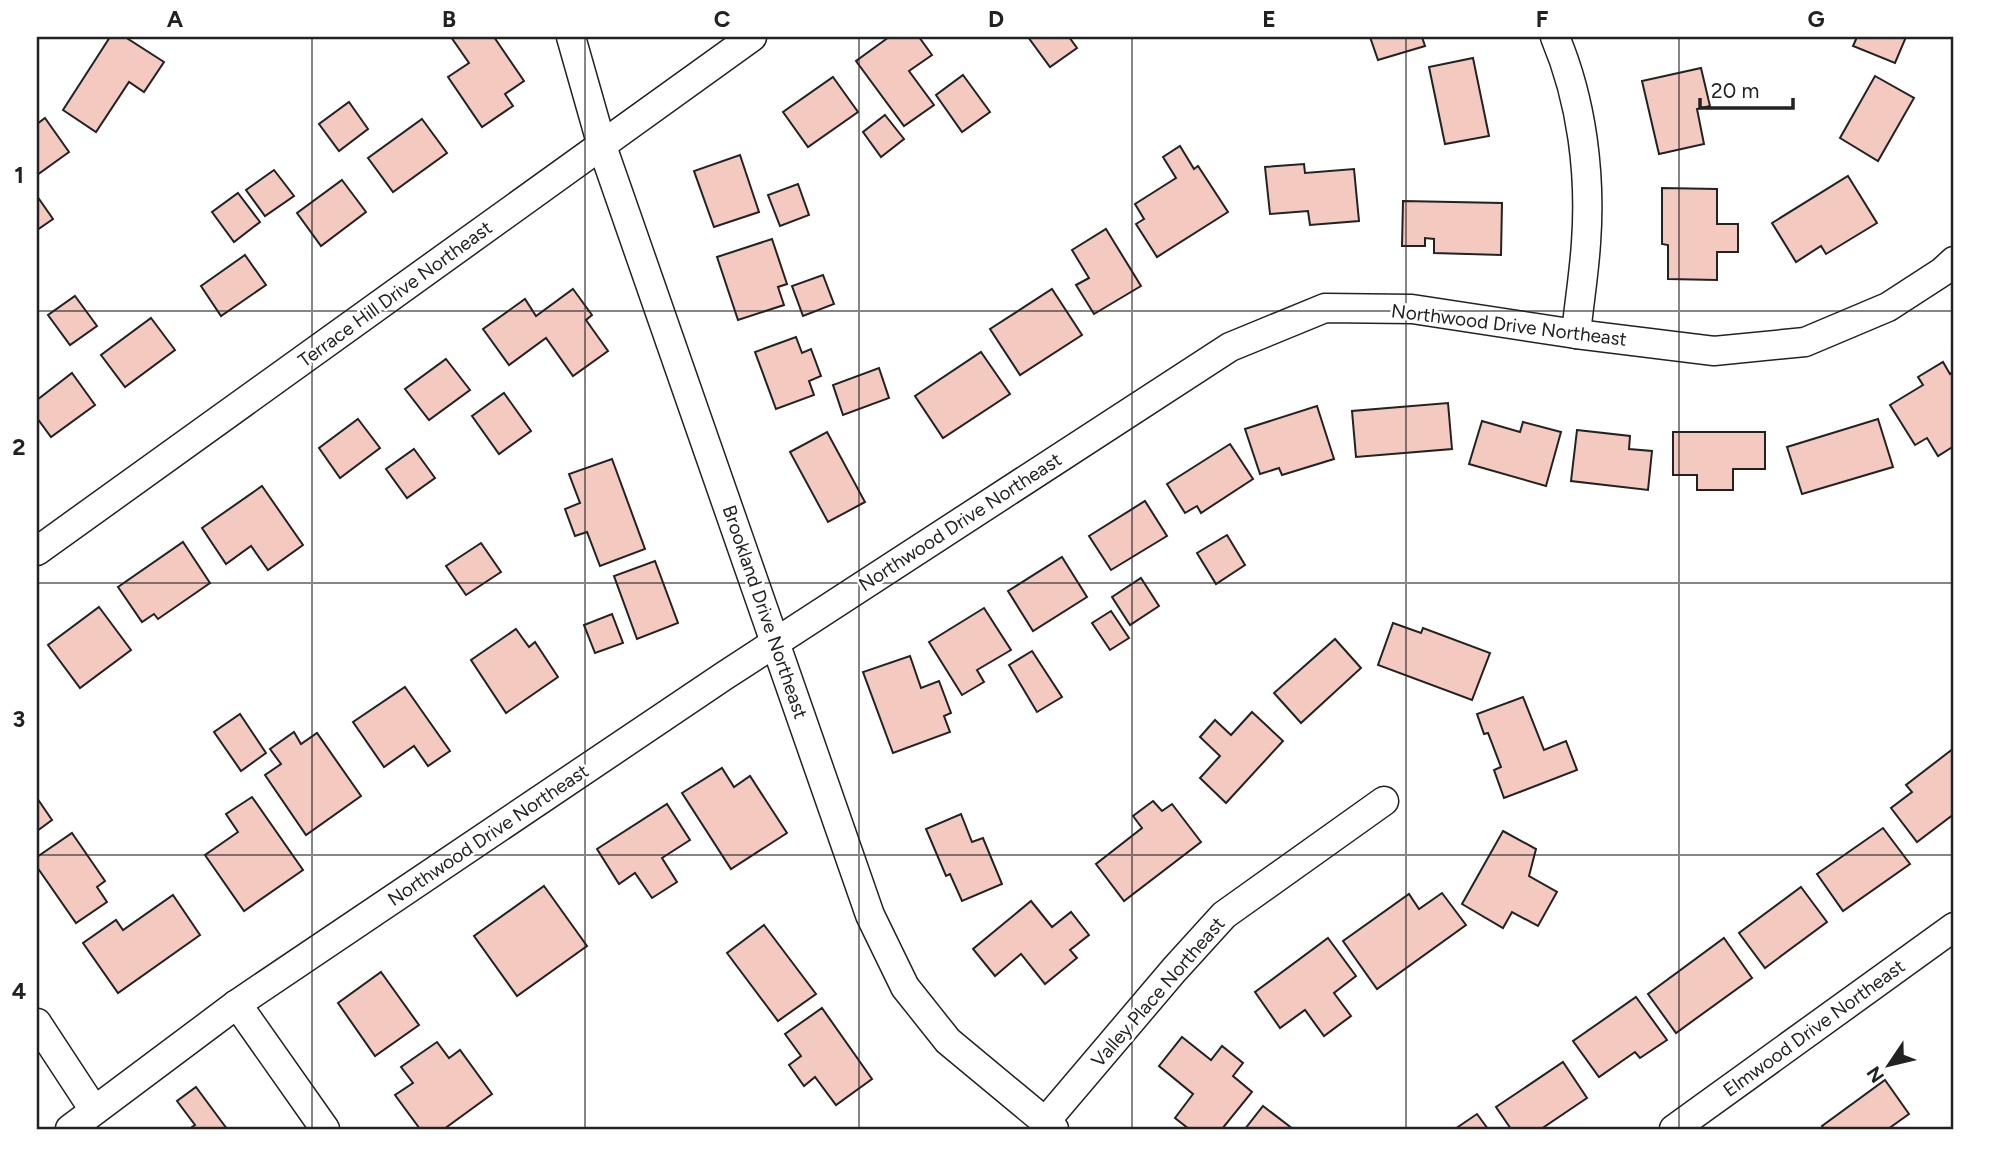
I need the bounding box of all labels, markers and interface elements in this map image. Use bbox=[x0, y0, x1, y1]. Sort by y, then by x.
text: A bbox=[167, 5, 184, 33]
text: B bbox=[442, 5, 456, 33]
text: C bbox=[714, 5, 731, 33]
text: D bbox=[988, 5, 1004, 33]
text: E bbox=[1262, 5, 1276, 33]
text: F bbox=[1536, 5, 1549, 33]
text: G bbox=[1807, 5, 1825, 33]
scale bar bbox=[1700, 66, 1793, 110]
text: 20 m bbox=[1711, 78, 1759, 103]
text: 1 bbox=[14, 161, 24, 189]
street label: Terrace Hill Drive Northeast bbox=[294, 216, 496, 372]
street label: Northwood Drive Northeast bbox=[1390, 299, 1628, 351]
text: 2 bbox=[12, 433, 26, 461]
street label: Northwood Drive Northeast bbox=[854, 448, 1066, 596]
street label: Brookland Drive Northeast bbox=[718, 502, 812, 722]
text: 3 bbox=[13, 705, 25, 733]
street label: Northwood Drive Northeast bbox=[383, 759, 593, 911]
street label: Valley Place Northeast bbox=[1086, 912, 1230, 1072]
street label: Elmwood Drive Northeast bbox=[1719, 955, 1909, 1101]
text: 4 bbox=[12, 977, 26, 1005]
north arrow bbox=[1854, 1030, 1924, 1100]

